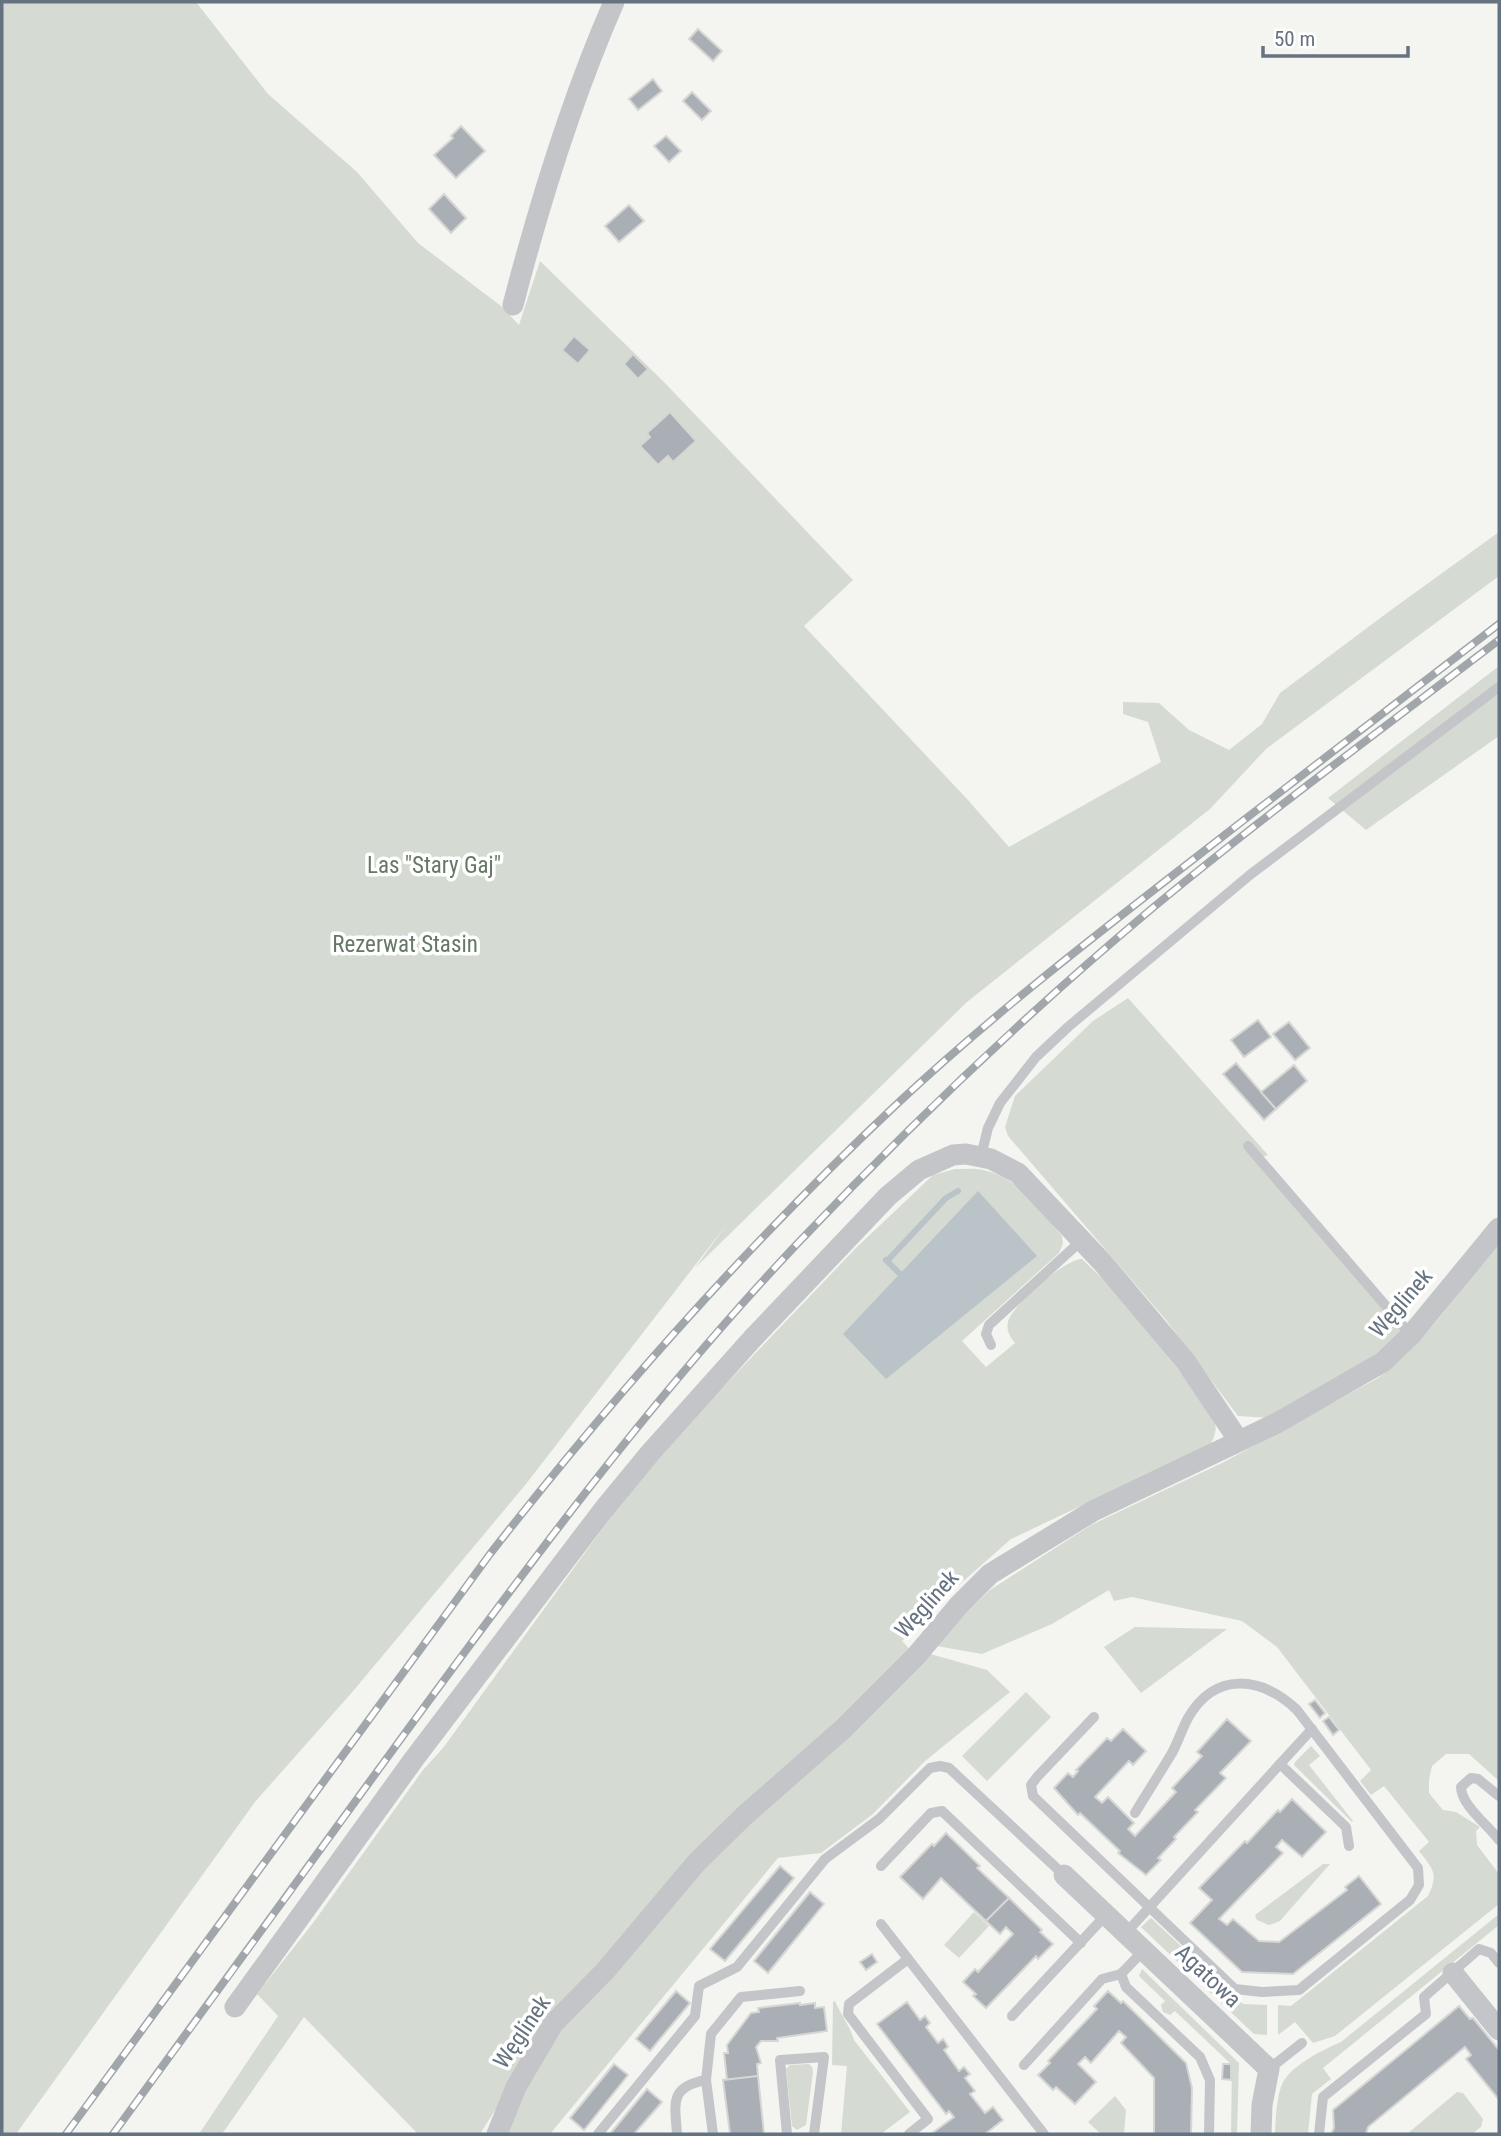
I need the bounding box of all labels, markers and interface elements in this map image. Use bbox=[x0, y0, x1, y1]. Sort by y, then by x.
scale bar bbox=[1263, 14, 1408, 58]
text: 50 m bbox=[1274, 27, 1315, 51]
park label: Las "Stary Gaj" bbox=[367, 852, 501, 879]
park label: Rezerwat Stasin bbox=[332, 931, 478, 958]
street label: Węglinek bbox=[1364, 1263, 1439, 1343]
street label: Węglinek bbox=[889, 1564, 965, 1644]
street label: Agatowa bbox=[1170, 1939, 1246, 2013]
street label: Węglinek bbox=[488, 1990, 557, 2074]

